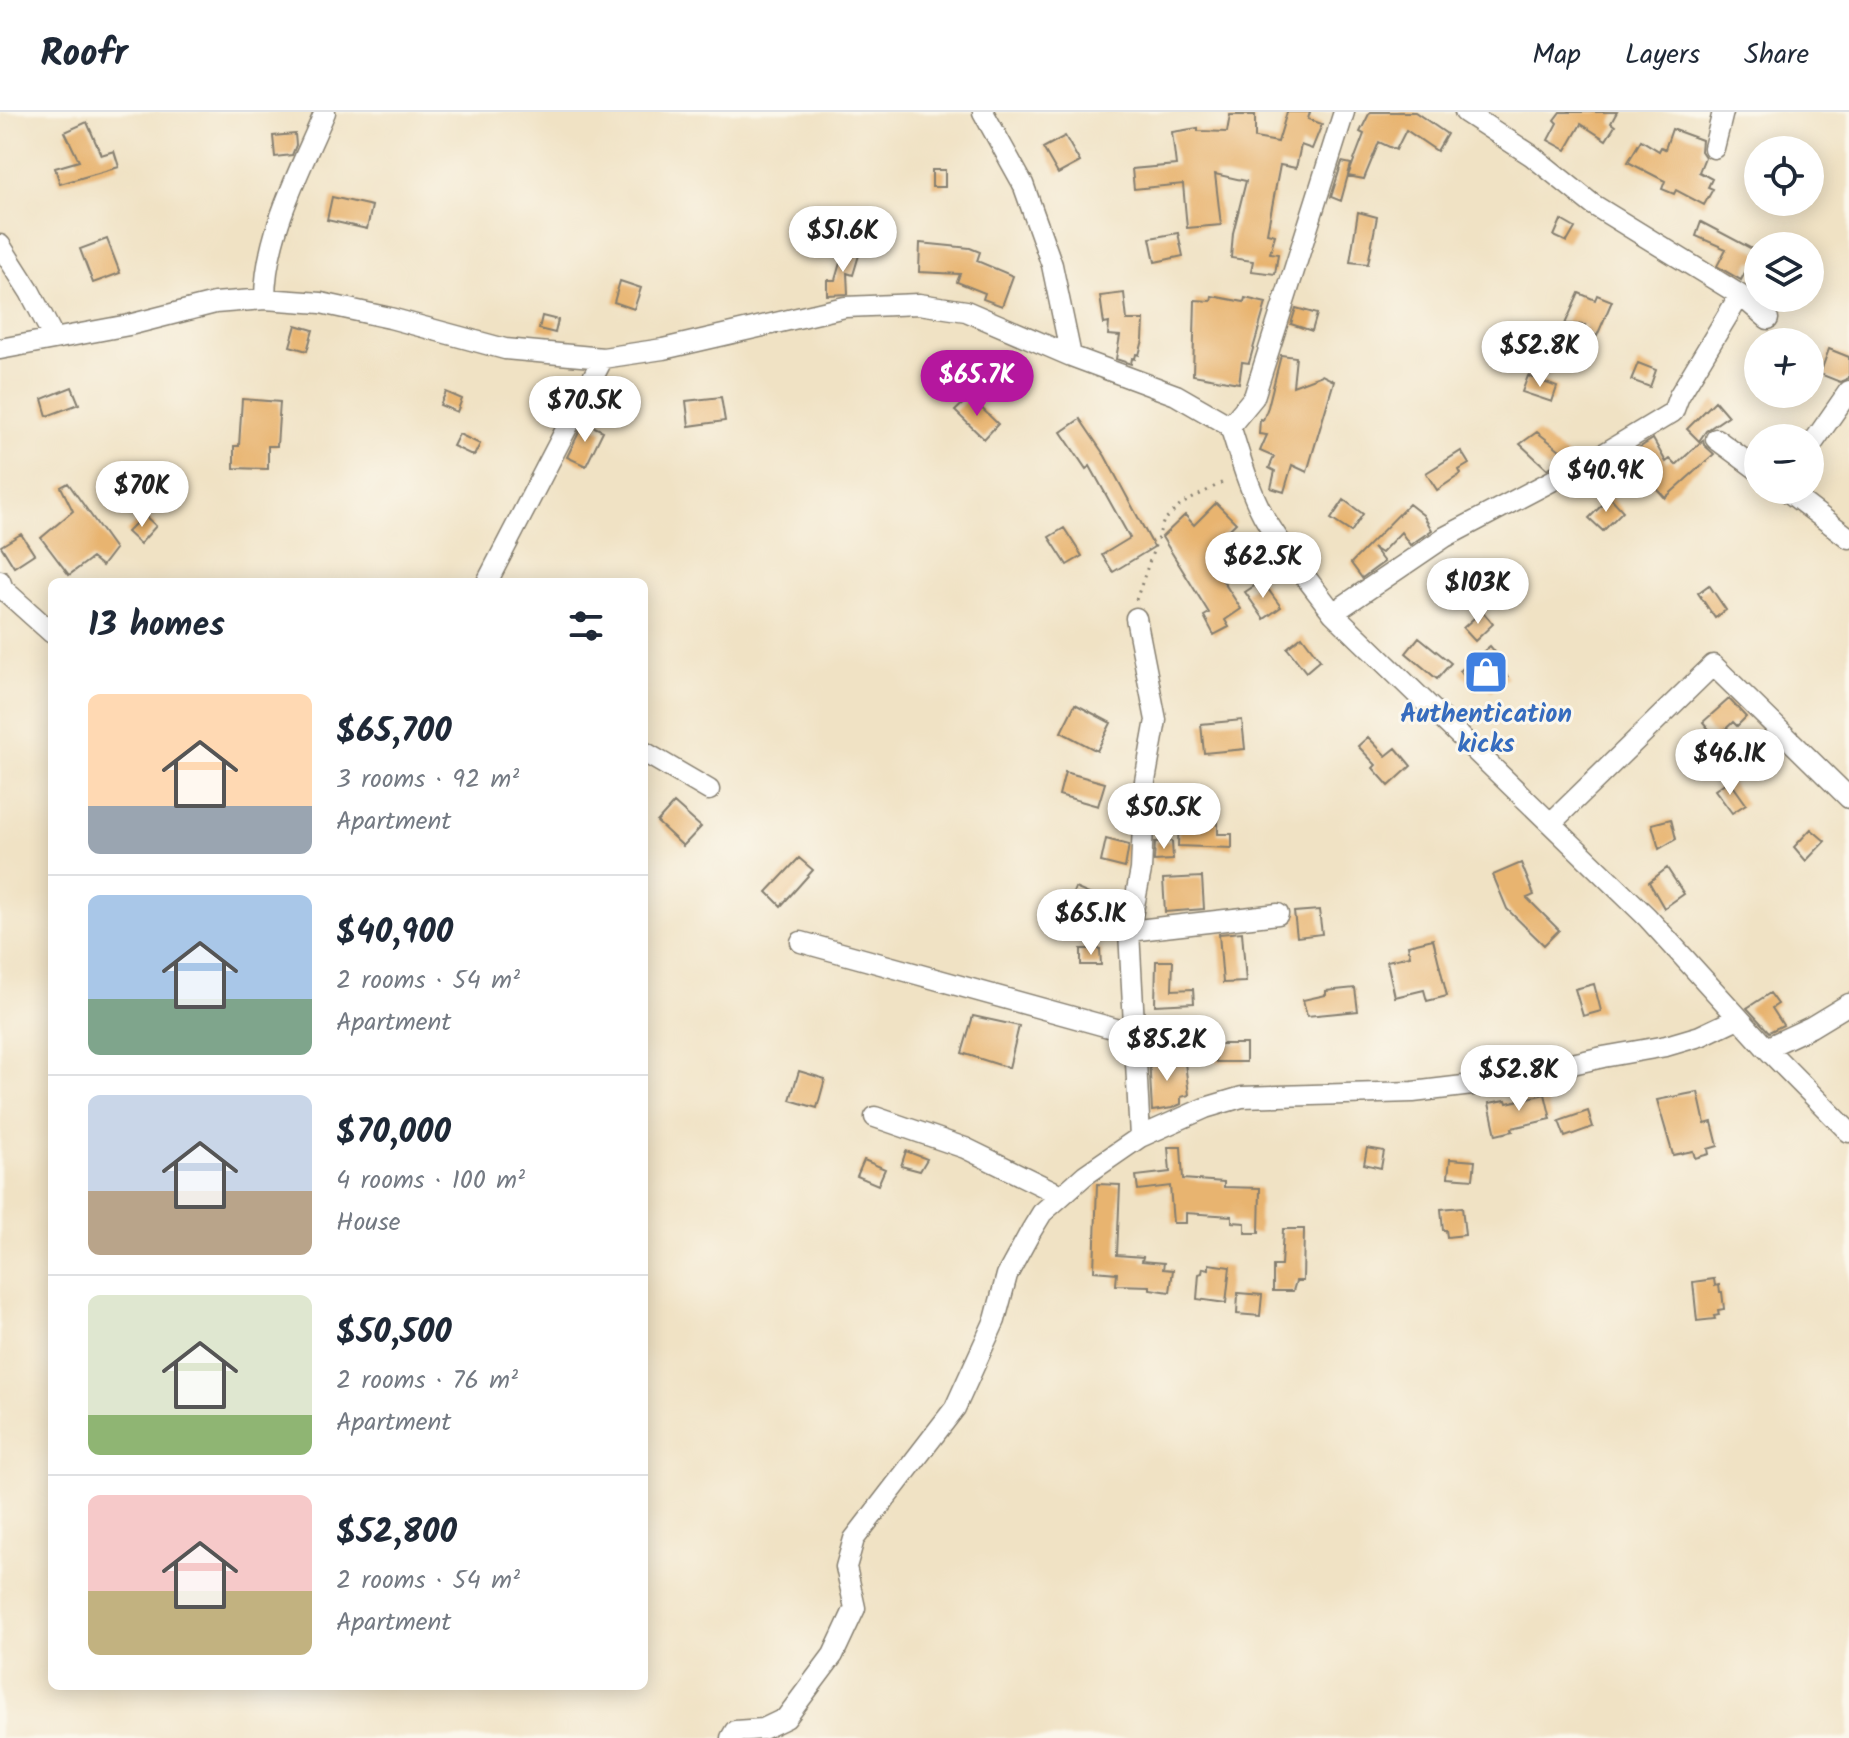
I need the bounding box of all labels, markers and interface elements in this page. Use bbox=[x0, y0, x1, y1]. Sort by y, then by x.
text: Roofr bbox=[40, 25, 128, 85]
text: Map bbox=[1532, 33, 1581, 78]
text: Layers bbox=[1625, 33, 1700, 78]
text: Share bbox=[1744, 33, 1809, 78]
map controls bbox=[1744, 136, 1824, 504]
button: locate bbox=[1744, 136, 1824, 216]
pin: $51.6K bbox=[778, 206, 908, 274]
text: $51.6K bbox=[807, 211, 879, 253]
button: layers bbox=[1744, 232, 1824, 312]
pin: $52.8K bbox=[1475, 321, 1605, 389]
text: $52.8K bbox=[1500, 326, 1580, 368]
button: + bbox=[1744, 328, 1824, 408]
pin: $65.7K bbox=[912, 350, 1042, 418]
text: $65.7K bbox=[939, 355, 1015, 397]
pin: $70.5K bbox=[520, 376, 650, 444]
text: $70.5K bbox=[547, 381, 623, 423]
button: − bbox=[1744, 424, 1824, 504]
pin: $40.9K bbox=[1541, 446, 1671, 514]
text: $40.9K bbox=[1567, 451, 1645, 493]
pin: $70K bbox=[95, 461, 189, 529]
text: $70K bbox=[114, 466, 170, 508]
pin: $62.5K bbox=[1198, 532, 1328, 600]
text: $62.5K bbox=[1223, 537, 1303, 579]
pin: $103K bbox=[1422, 558, 1534, 626]
text: $103K bbox=[1445, 563, 1511, 605]
text: 13 homes bbox=[88, 599, 225, 653]
icon: filters bbox=[564, 604, 608, 648]
shop icon: Authentication kicks bbox=[1462, 648, 1510, 696]
place label: Authentication kicks bbox=[1400, 694, 1572, 766]
text: $65,700 bbox=[336, 705, 452, 759]
icon: home bbox=[152, 726, 248, 822]
pin: $46.1K bbox=[1665, 729, 1795, 797]
text: $46.1K bbox=[1693, 734, 1767, 776]
text: 3 rooms · 92 m² bbox=[336, 759, 519, 801]
pin: $50.5K bbox=[1099, 783, 1229, 851]
text: $50.5K bbox=[1126, 788, 1202, 830]
text: Apartment bbox=[336, 801, 451, 843]
pin: $65.1K bbox=[1026, 889, 1156, 957]
text: $65.1K bbox=[1055, 894, 1127, 936]
text: $40,900 bbox=[336, 906, 453, 960]
icon: home bbox=[152, 927, 248, 1023]
text: 2 rooms · 54 m² bbox=[336, 960, 520, 1002]
text: Apartment bbox=[336, 1002, 451, 1044]
pin: $85.2K bbox=[1102, 1015, 1232, 1083]
text: $85.2K bbox=[1127, 1020, 1207, 1062]
pin: $52.8K bbox=[1454, 1045, 1584, 1113]
text: $52.8K bbox=[1479, 1050, 1559, 1092]
text: $70,000 bbox=[336, 1106, 451, 1160]
icon: home bbox=[152, 1127, 248, 1223]
text: 4 rooms · 100 m² bbox=[336, 1160, 525, 1202]
text: House bbox=[336, 1202, 400, 1244]
text: $50,500 bbox=[336, 1306, 452, 1360]
icon: home bbox=[152, 1327, 248, 1423]
text: 2 rooms · 76 m² bbox=[336, 1360, 518, 1402]
text: Apartment bbox=[336, 1402, 451, 1444]
text: $52,800 bbox=[336, 1506, 457, 1560]
icon: home bbox=[152, 1527, 248, 1623]
text: 2 rooms · 54 m² bbox=[336, 1560, 520, 1602]
text: Apartment bbox=[336, 1602, 451, 1644]

